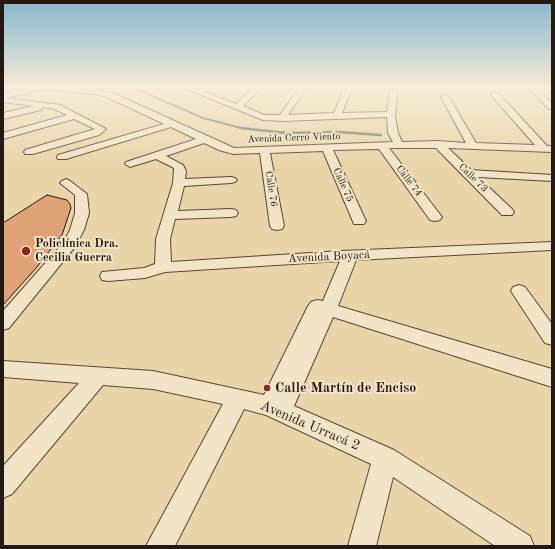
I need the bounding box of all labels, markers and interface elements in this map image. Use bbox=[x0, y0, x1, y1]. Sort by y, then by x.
street label: Avenida Cerro Viento bbox=[247, 130, 341, 146]
street label: Calle 73 bbox=[456, 161, 490, 195]
street label: Calle 74 bbox=[393, 163, 425, 199]
street label: Calle 75 bbox=[330, 166, 356, 204]
street label: Calle 76 bbox=[262, 170, 280, 208]
place label: Policlínica Dra. Cecilia Guerra bbox=[35, 237, 118, 265]
marker: Policlínica Dra. Cecilia Guerra bbox=[20, 245, 32, 257]
street label: Avenida Boyacá bbox=[288, 248, 370, 266]
place label: Calle Martín de Enciso bbox=[275, 380, 416, 396]
marker: Calle Martín de Enciso bbox=[262, 383, 272, 393]
street label: Avenida Urracá 2 bbox=[258, 397, 362, 455]

